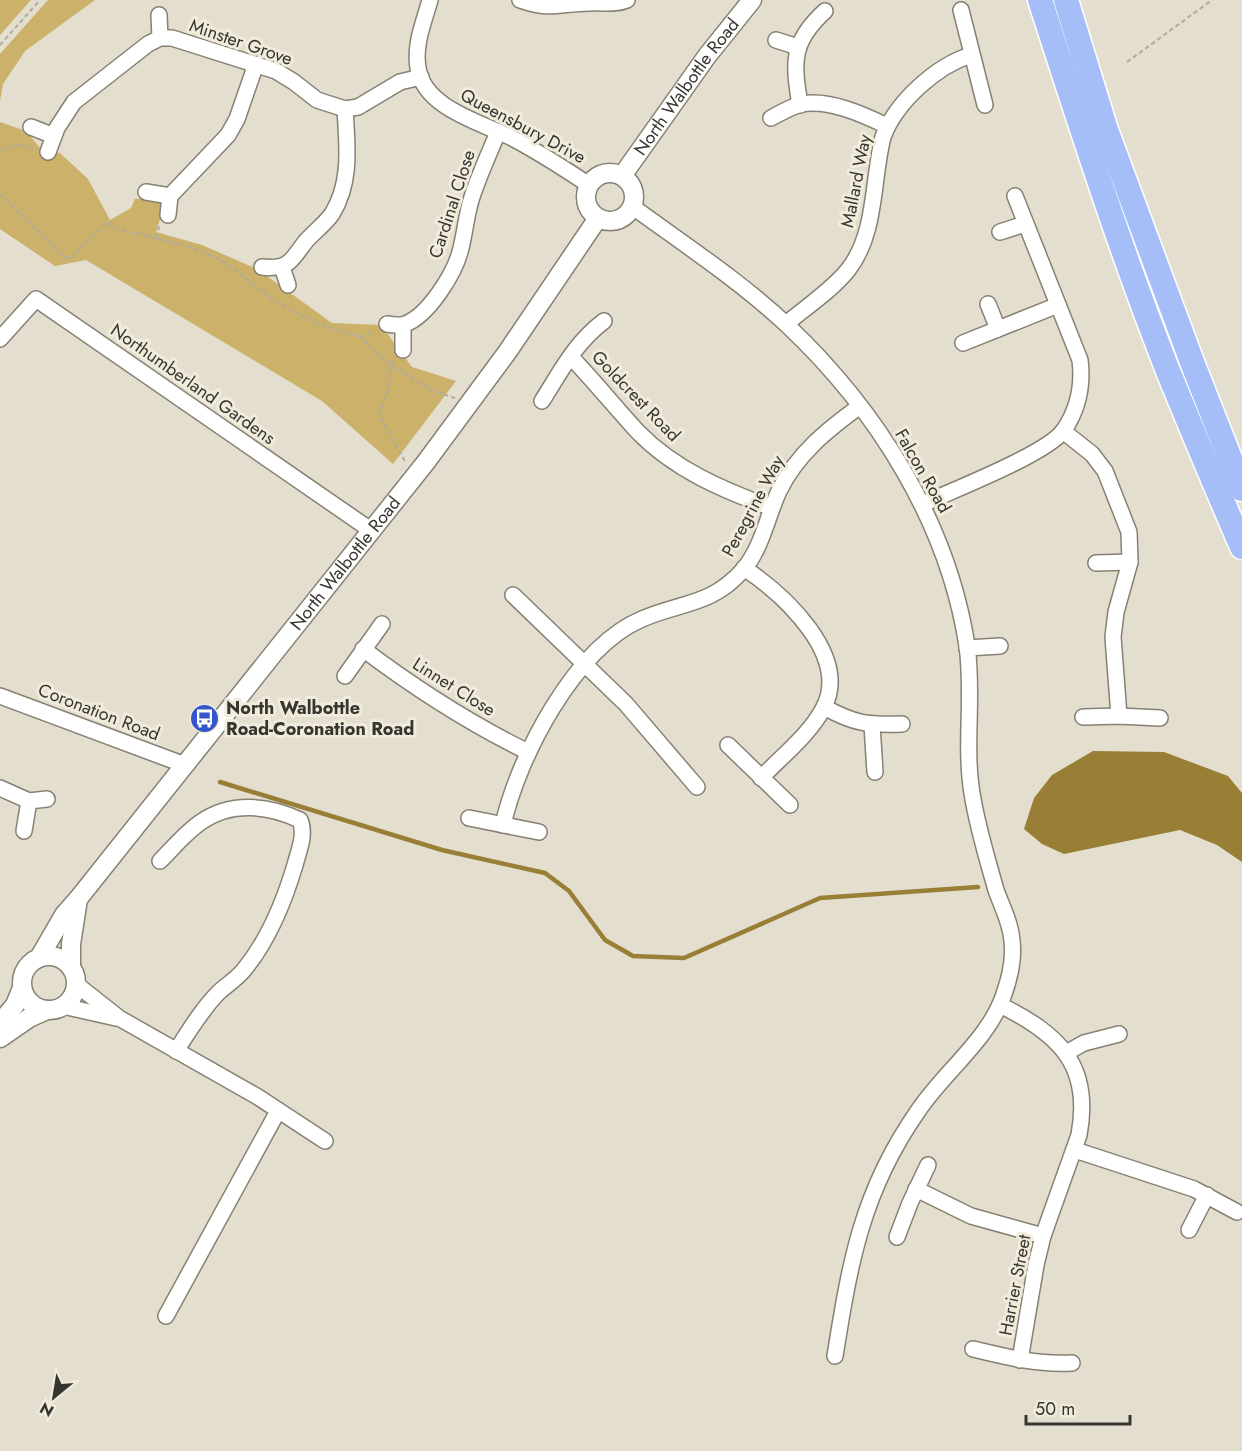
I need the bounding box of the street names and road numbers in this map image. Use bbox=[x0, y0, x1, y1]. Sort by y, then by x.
street label: Minster Grove bbox=[186, 12, 296, 72]
street label: North Walbottle Road bbox=[627, 13, 745, 161]
street label: Queensbury Drive bbox=[456, 82, 590, 170]
street label: Mallard Way bbox=[834, 132, 878, 230]
street label: Cardinal Close bbox=[422, 146, 482, 262]
street label: Northumberland Gardens bbox=[105, 317, 281, 451]
street label: Goldcrest Road bbox=[586, 345, 686, 447]
street label: Falcon Road bbox=[888, 424, 958, 518]
street label: Peregrine Way bbox=[715, 451, 791, 561]
street label: North Walbottle Road bbox=[284, 491, 407, 636]
street label: Linnet Close bbox=[407, 651, 501, 723]
street label: Coronation Road bbox=[34, 677, 164, 747]
street label: Harrier Street bbox=[992, 1232, 1038, 1338]

